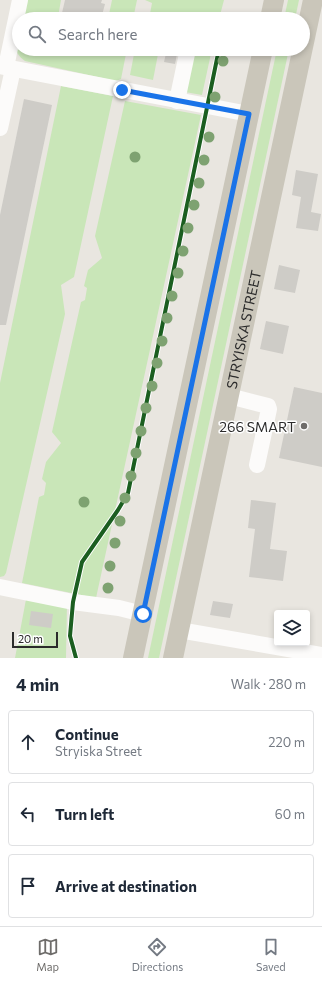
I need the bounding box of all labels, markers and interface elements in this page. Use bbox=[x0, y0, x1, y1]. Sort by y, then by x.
search box bbox=[12, 12, 310, 56]
icon: search bbox=[26, 23, 48, 45]
text: Search here bbox=[58, 25, 137, 43]
route end bbox=[113, 81, 131, 99]
street label: STRYISKA STREET bbox=[222, 268, 264, 390]
place label: 266 SMART bbox=[219, 418, 296, 435]
marker: 266 SMART bbox=[299, 421, 309, 431]
route start bbox=[134, 605, 152, 623]
map controls bbox=[274, 610, 310, 646]
button: layers bbox=[274, 610, 310, 646]
scale bar bbox=[12, 630, 58, 649]
text: 20 m bbox=[18, 632, 43, 645]
text: 4 min bbox=[16, 674, 59, 695]
text: Walk · 280 m bbox=[231, 676, 306, 692]
text: Continue bbox=[55, 725, 119, 743]
icon: ahead bbox=[17, 731, 39, 753]
text: 220 m bbox=[268, 734, 305, 750]
text: Stryiska Street bbox=[55, 743, 142, 759]
icon: left bbox=[17, 803, 39, 825]
text: Turn left bbox=[55, 805, 114, 823]
text: 60 m bbox=[275, 806, 305, 822]
icon: arrive bbox=[17, 875, 39, 897]
text: Arrive at destination bbox=[55, 877, 197, 895]
tab: Map bbox=[36, 936, 59, 973]
tab: Directions bbox=[132, 936, 183, 973]
tab: Saved bbox=[256, 936, 286, 973]

